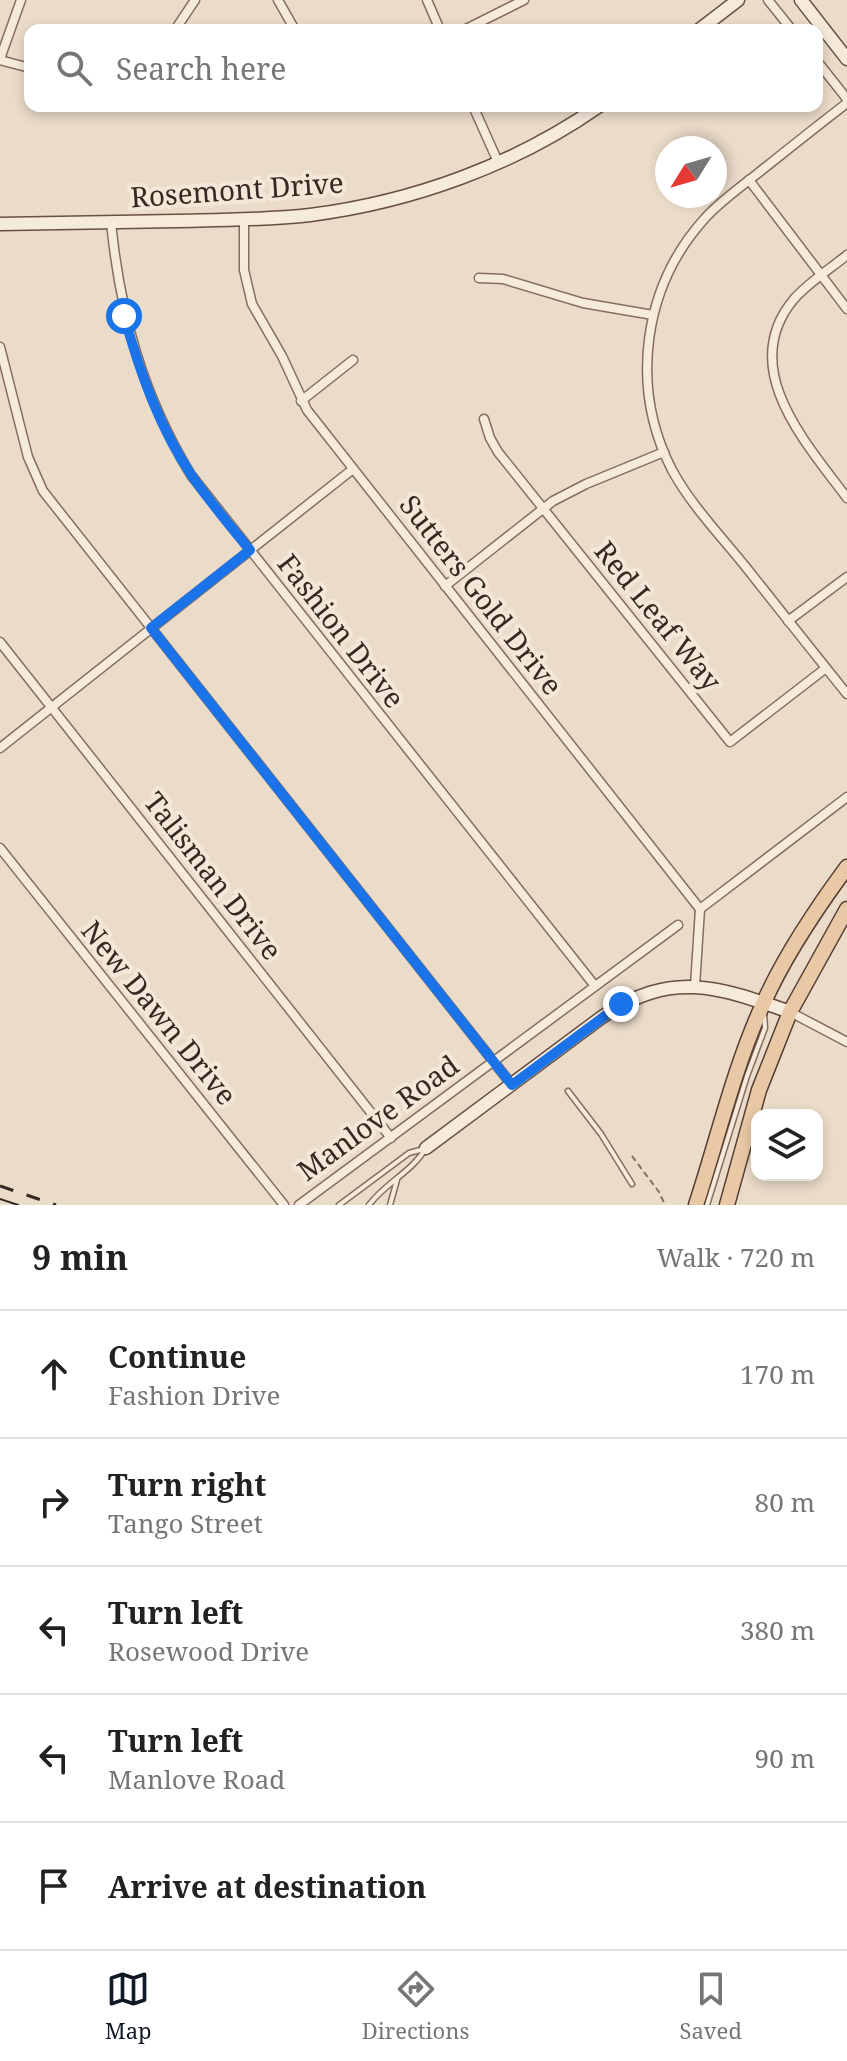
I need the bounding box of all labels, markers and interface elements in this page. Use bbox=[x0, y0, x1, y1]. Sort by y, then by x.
search box bbox=[24, 24, 823, 112]
icon: search bbox=[52, 46, 96, 90]
text: Search here bbox=[116, 48, 286, 89]
north arrow bbox=[655, 136, 727, 208]
street label: Rosemont Drive bbox=[129, 163, 345, 215]
route start bbox=[106, 298, 142, 334]
street label: Sutters Gold Drive bbox=[392, 487, 572, 702]
street label: Red Leaf Way bbox=[587, 533, 731, 698]
street label: Fashion Drive bbox=[270, 546, 414, 715]
street label: Talisman Drive bbox=[136, 783, 291, 967]
street label: New Dawn Drive bbox=[74, 912, 246, 1113]
route end bbox=[603, 986, 639, 1022]
street label: Manlove Road bbox=[289, 1046, 466, 1189]
map controls bbox=[751, 1109, 823, 1181]
button: layers bbox=[751, 1109, 823, 1181]
text: 9 min bbox=[32, 1234, 128, 1280]
text: Walk · 720 m bbox=[657, 1239, 815, 1275]
text: Continue bbox=[108, 1336, 246, 1377]
icon: ahead bbox=[32, 1352, 76, 1396]
text: 170 m bbox=[740, 1356, 815, 1392]
text: Fashion Drive bbox=[108, 1377, 280, 1413]
text: Turn right bbox=[108, 1464, 266, 1505]
icon: right bbox=[32, 1480, 76, 1524]
text: 80 m bbox=[755, 1484, 815, 1520]
text: Tango Street bbox=[108, 1505, 263, 1541]
text: Turn left bbox=[108, 1592, 243, 1633]
icon: left bbox=[32, 1608, 76, 1652]
text: 380 m bbox=[740, 1612, 815, 1648]
text: Rosewood Drive bbox=[108, 1633, 309, 1669]
text: Turn left bbox=[108, 1720, 243, 1761]
icon: left bbox=[32, 1736, 76, 1780]
text: 90 m bbox=[755, 1740, 815, 1776]
text: Manlove Road bbox=[108, 1761, 285, 1797]
icon: arrive bbox=[32, 1864, 76, 1908]
text: Arrive at destination bbox=[108, 1866, 427, 1907]
tab: Map bbox=[105, 1967, 152, 2045]
tab: Directions bbox=[362, 1967, 469, 2045]
tab: Saved bbox=[680, 1967, 742, 2045]

